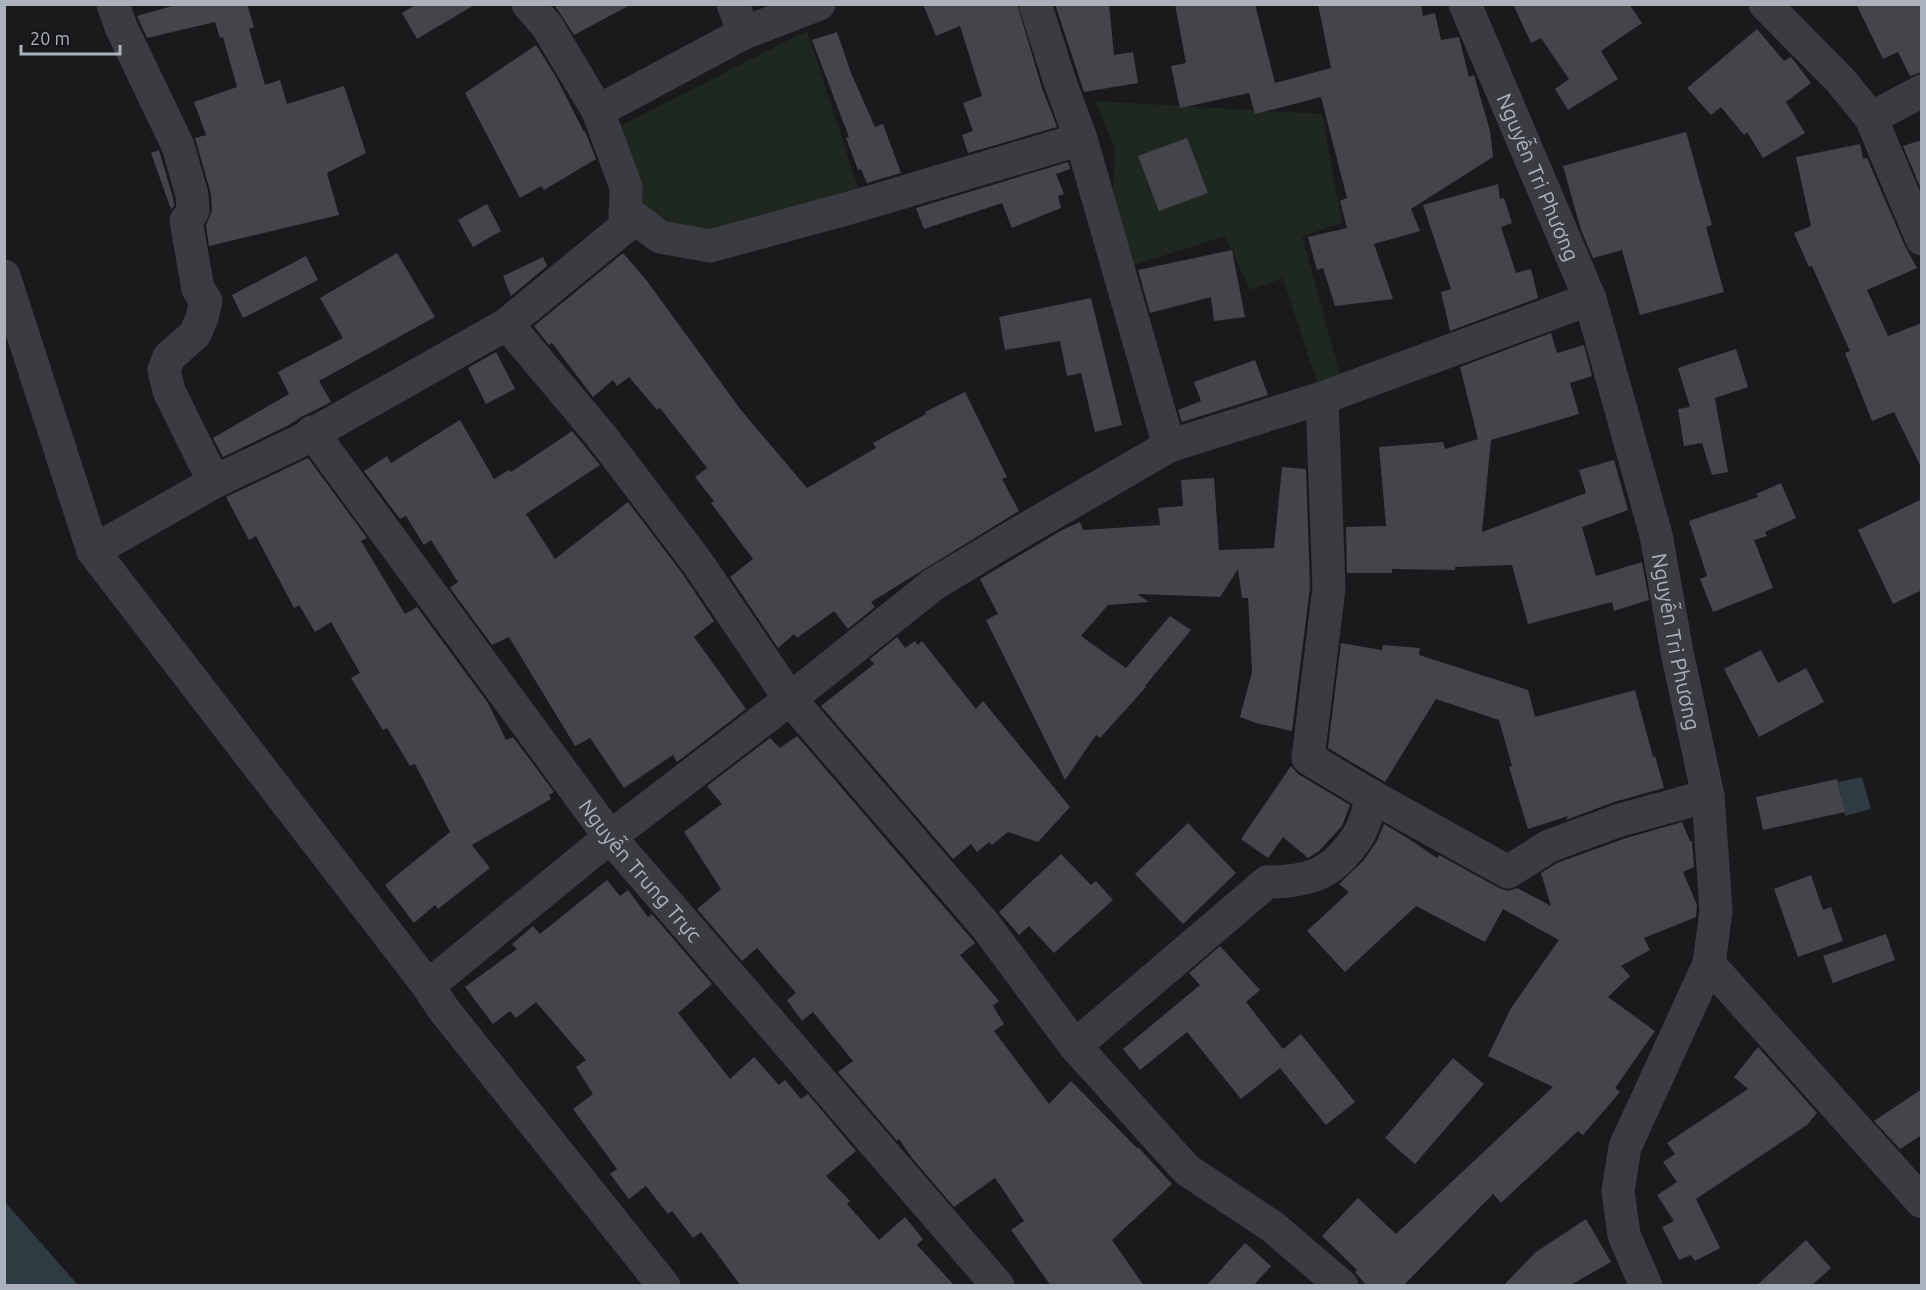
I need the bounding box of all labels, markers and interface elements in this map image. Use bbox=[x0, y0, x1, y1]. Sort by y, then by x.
scale bar bbox=[21, 18, 120, 56]
text: 20 m bbox=[30, 28, 70, 48]
street label: Nguyễn Tri Phương bbox=[1492, 90, 1584, 265]
street label: Nguyễn Tri Phương bbox=[1647, 551, 1705, 732]
street label: Nguyễn Trung Trực bbox=[574, 794, 707, 947]

